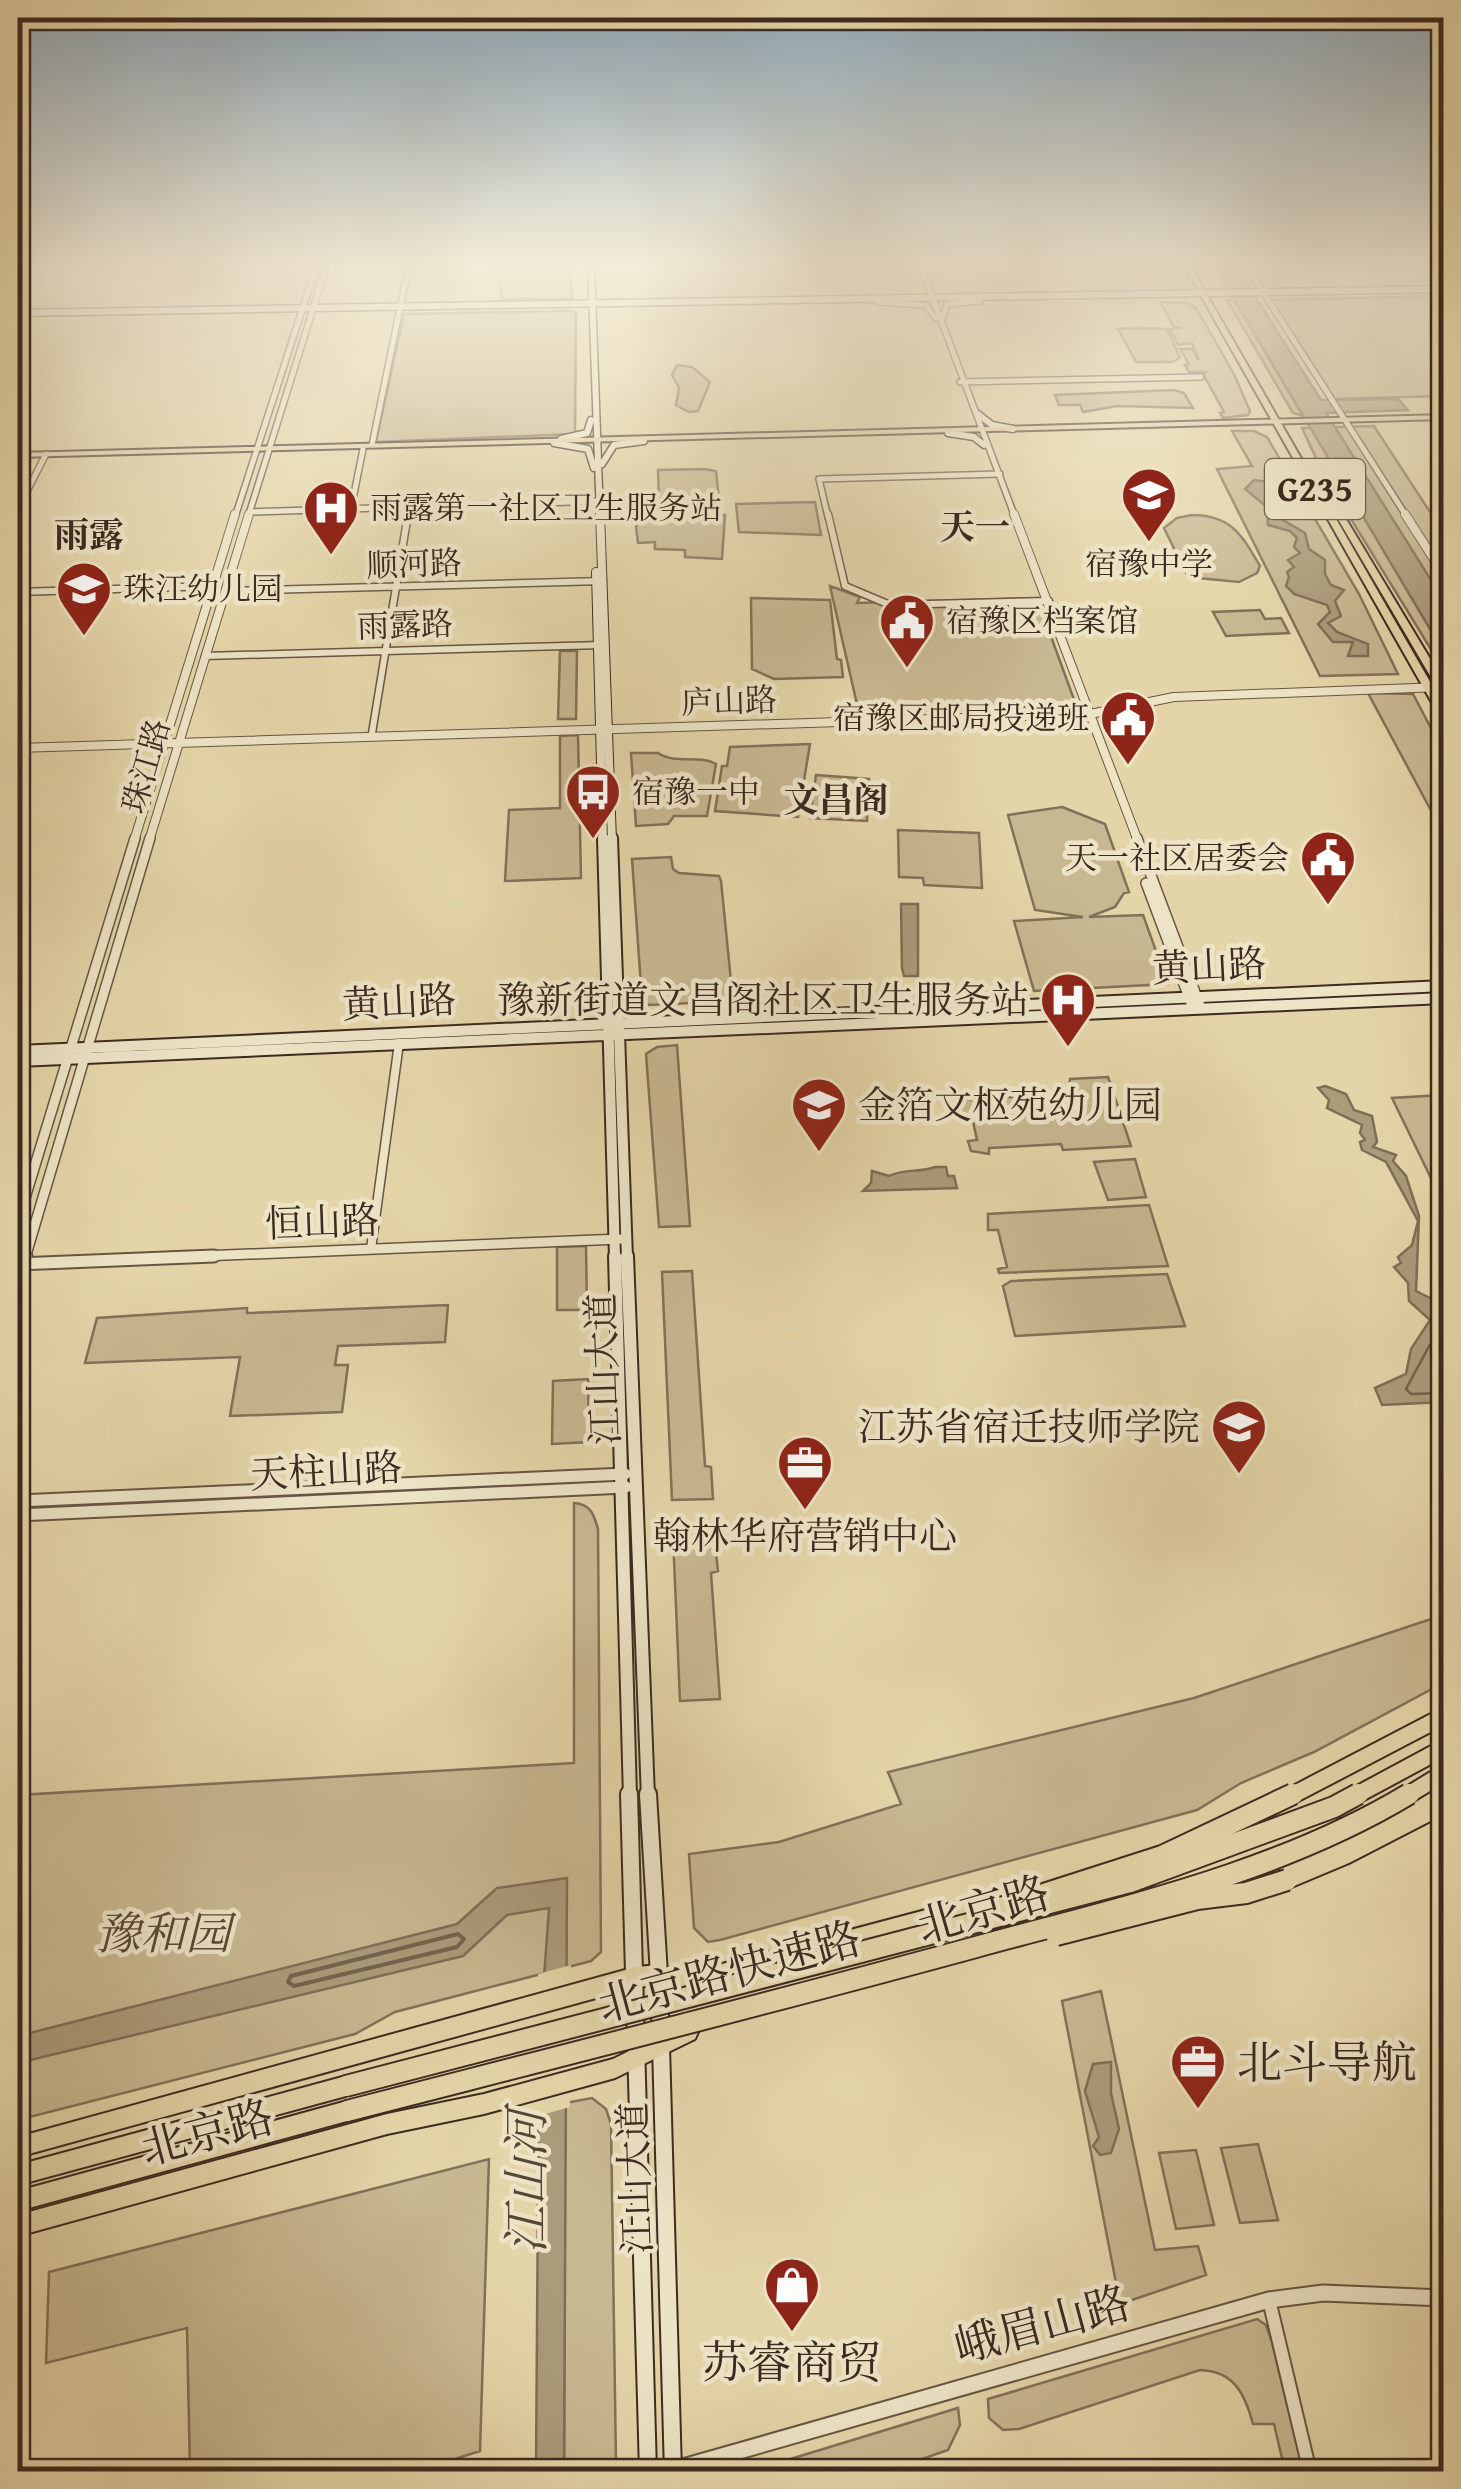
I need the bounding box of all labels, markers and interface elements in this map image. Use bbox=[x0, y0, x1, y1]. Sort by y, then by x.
road number: G235 bbox=[1265, 459, 1365, 519]
school or university icon: 宿豫中学 bbox=[1119, 465, 1179, 544]
hospital icon: 雨露第一社区卫生服务站 bbox=[301, 478, 361, 557]
place label: 雨露第一社区卫生服务站 bbox=[370, 484, 722, 531]
district label: 天一 bbox=[940, 501, 1010, 552]
district label: 雨露 bbox=[54, 509, 124, 560]
street label: 顺河路 bbox=[365, 538, 463, 589]
place label: 宿豫中学 bbox=[1085, 540, 1213, 587]
school or university icon: 珠江幼儿园 bbox=[54, 559, 114, 638]
place label: 珠江幼儿园 bbox=[123, 565, 283, 612]
public building icon: 宿豫区档案馆 bbox=[877, 591, 937, 670]
place label: 宿豫区档案馆 bbox=[946, 597, 1138, 644]
street label: 雨露路 bbox=[356, 599, 454, 650]
street label: 庐山路 bbox=[680, 675, 778, 726]
public building icon: 宿豫区邮局投递班 bbox=[1098, 688, 1158, 767]
place label: 宿豫区邮局投递班 bbox=[833, 694, 1089, 741]
street label: 珠江路 bbox=[110, 713, 181, 818]
bus stop icon: 宿豫一中 bbox=[563, 762, 623, 841]
place label: 宿豫一中 bbox=[632, 768, 760, 815]
district label: 文昌阁 bbox=[783, 774, 889, 825]
public building icon: 天一社区居委会 bbox=[1298, 828, 1358, 907]
place label: 天一社区居委会 bbox=[1065, 834, 1289, 881]
street label: 黄山路 bbox=[1151, 934, 1267, 996]
street label: 黄山路 bbox=[341, 970, 457, 1032]
hospital icon: 豫新街道文昌阁社区卫生服务站 bbox=[1038, 970, 1098, 1049]
place label: 豫新街道文昌阁社区卫生服务站 bbox=[497, 971, 1029, 1027]
school or university icon: 金箔文枢苑幼儿园 bbox=[789, 1075, 849, 1154]
place label: 金箔文枢苑幼儿园 bbox=[858, 1076, 1162, 1132]
street label: 恒山路 bbox=[264, 1191, 380, 1251]
street label: 江山大道 bbox=[571, 1292, 633, 1446]
school or university icon: 江苏省宿迁技师学院 bbox=[1209, 1397, 1269, 1476]
place label: 江苏省宿迁技师学院 bbox=[858, 1398, 1200, 1454]
office icon: 翰林华府营销中心 bbox=[775, 1433, 835, 1512]
street label: 天柱山路 bbox=[249, 1438, 403, 1502]
place label: 翰林华府营销中心 bbox=[653, 1507, 957, 1563]
street label: 北京路 bbox=[909, 1859, 1057, 1958]
park label: 豫和园 bbox=[95, 1900, 236, 1965]
street label: 北京路快速路 bbox=[590, 1904, 868, 2037]
place label: 北斗导航 bbox=[1237, 2029, 1417, 2094]
office icon: 北斗导航 bbox=[1168, 2032, 1228, 2111]
street label: 北京路 bbox=[133, 2083, 280, 2180]
street label: 江山大道 bbox=[603, 2101, 665, 2255]
water label: 江山河 bbox=[490, 2102, 561, 2254]
shop icon: 苏睿商贸 bbox=[762, 2255, 822, 2334]
street label: 峨眉山路 bbox=[947, 2269, 1137, 2378]
place label: 苏睿商贸 bbox=[702, 2329, 882, 2394]

